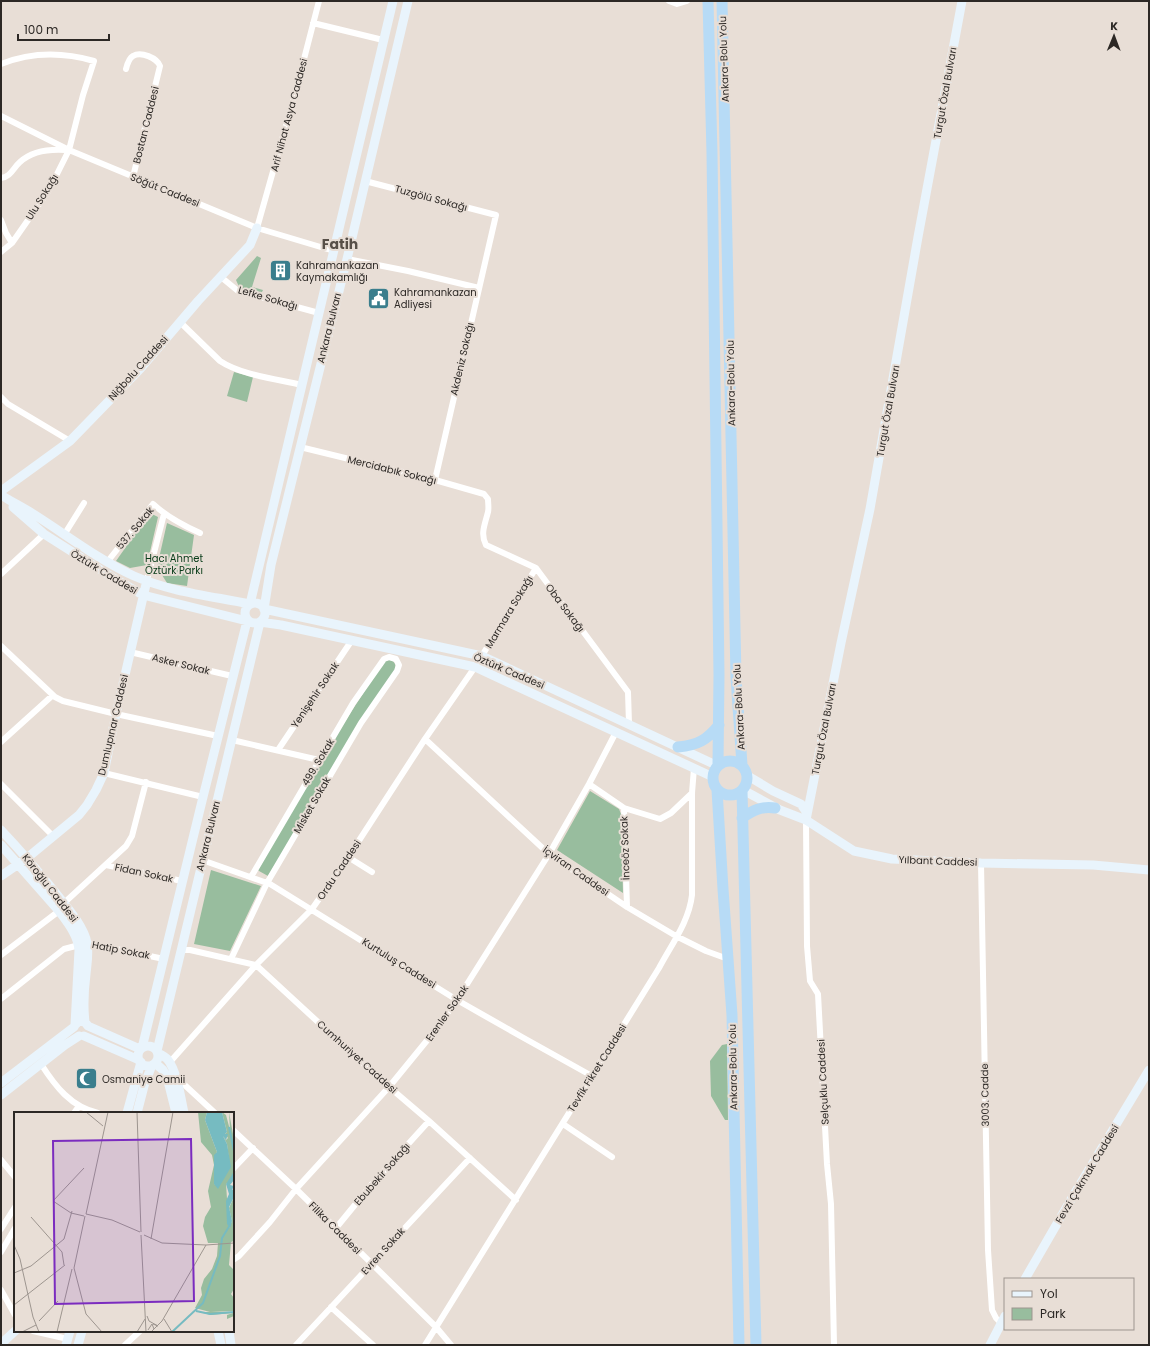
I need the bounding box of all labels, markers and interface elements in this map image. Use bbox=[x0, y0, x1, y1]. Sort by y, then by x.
scale bar bbox=[18, 16, 109, 42]
street label: Ankara-Bolu Yolu bbox=[715, 16, 733, 102]
north arrow bbox=[1094, 16, 1134, 56]
text: K bbox=[1110, 18, 1118, 34]
text: 100 m bbox=[24, 21, 58, 38]
street label: Turgut Özal Bulvarı bbox=[930, 46, 960, 140]
street label: Arif Nihat Asya Caddesi bbox=[267, 57, 311, 173]
street label: Bostan Caddesi bbox=[129, 85, 163, 165]
street label: Söğüt Caddesi bbox=[128, 169, 202, 211]
street label: Ulu Sokağı bbox=[22, 171, 62, 223]
street label: Tuzgölü Sokağı bbox=[393, 181, 469, 215]
district label: Fatih bbox=[322, 234, 358, 254]
building icon: Kahramankazan Kaymakamlığı bbox=[268, 258, 294, 284]
place label: Kahramankazan Kaymakamlığı bbox=[296, 258, 379, 285]
street label: Lefke Sokağı bbox=[237, 282, 299, 314]
public building icon: Kahramankazan Adliyesi bbox=[366, 285, 392, 311]
place label: Kahramankazan Adliyesi bbox=[394, 285, 477, 312]
street label: Ankara Bulvarı bbox=[313, 291, 345, 365]
street label: Akdeniz Sokağı bbox=[446, 321, 478, 397]
street label: Niğbolu Caddesi bbox=[105, 332, 171, 404]
street label: Ankara-Bolu Yolu bbox=[723, 340, 739, 426]
street label: Turgut Özal Bulvarı bbox=[873, 364, 903, 458]
street label: Mercidabık Sokağı bbox=[346, 452, 438, 488]
street label: 537. Sokak bbox=[113, 503, 158, 553]
street label: Öztürk Caddesi bbox=[68, 546, 140, 598]
park label: Hacı Ahmet Öztürk Parkı bbox=[145, 551, 203, 578]
street label: Marmara Sokağı bbox=[481, 573, 537, 651]
street label: Oba Sokağı bbox=[542, 581, 588, 635]
street label: Öztürk Caddesi bbox=[471, 649, 547, 693]
street label: Asker Sokak bbox=[151, 650, 212, 679]
street label: Yenişehir Sokak bbox=[287, 658, 343, 731]
street label: Ankara-Bolu Yolu bbox=[729, 664, 749, 750]
street label: Dumlupınar Caddesi bbox=[94, 673, 132, 777]
street label: Turgut Özal Bulvarı bbox=[808, 682, 840, 776]
street label: 499. Sokak bbox=[298, 735, 339, 789]
street label: Misket Sokak bbox=[290, 773, 335, 836]
street label: Ankara Bulvarı bbox=[192, 799, 224, 873]
street label: İnceöz Sokak bbox=[616, 815, 634, 880]
street label: Ordu Caddesi bbox=[313, 837, 365, 903]
street label: İçviran Caddesi bbox=[540, 842, 612, 900]
street label: Köroğlu Caddesi bbox=[19, 851, 81, 925]
street label: Yılbant Caddesi bbox=[898, 852, 978, 870]
street label: Fidan Sokak bbox=[113, 859, 175, 887]
street label: Kurtuluş Caddesi bbox=[359, 934, 439, 992]
street label: Hatip Sokak bbox=[91, 937, 152, 963]
street label: Erenler Sokak bbox=[422, 981, 473, 1044]
street label: Cumhuriyet Caddesi bbox=[314, 1017, 400, 1097]
street label: Tevfik Fikret Caddesi bbox=[564, 1021, 630, 1115]
street label: Ankara-Bolu Yolu bbox=[725, 1024, 741, 1110]
street label: Selçuklu Caddesi bbox=[813, 1039, 833, 1125]
street label: 3003. Cadde bbox=[977, 1063, 993, 1127]
mosque icon: Osmaniye Camii bbox=[74, 1066, 100, 1092]
place label: Osmaniye Camii bbox=[102, 1072, 185, 1087]
inset map bbox=[14, 1112, 234, 1332]
street label: Fevzi Çakmak Caddesi bbox=[1051, 1122, 1123, 1226]
street label: Ebubekir Sokağı bbox=[351, 1139, 413, 1209]
street label: Filika Caddesi bbox=[305, 1198, 365, 1258]
street label: Evren Sokak bbox=[358, 1223, 409, 1278]
legend bbox=[1004, 1278, 1134, 1330]
text: Yol bbox=[1040, 1285, 1058, 1302]
text: Park bbox=[1040, 1305, 1067, 1322]

